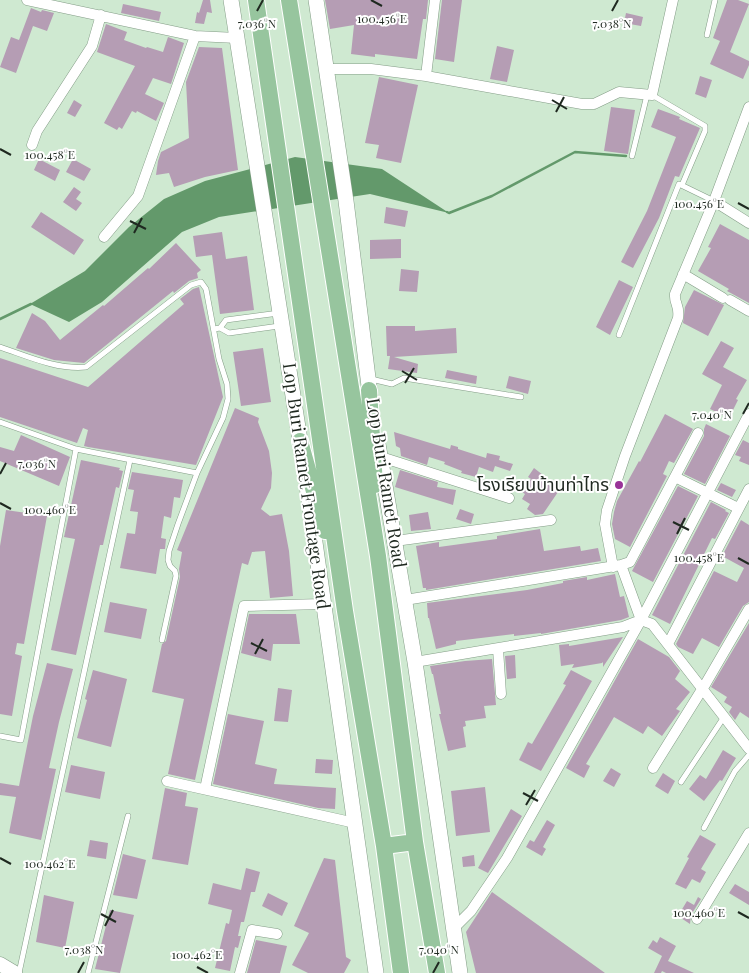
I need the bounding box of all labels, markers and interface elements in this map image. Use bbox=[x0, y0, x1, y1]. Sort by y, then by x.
text: 100.456°E bbox=[357, 10, 407, 26]
text: 7.036°N bbox=[238, 15, 277, 31]
text: 7.038°N bbox=[593, 15, 632, 31]
text: 100.458°E bbox=[25, 146, 75, 162]
text: 100.456°E bbox=[674, 195, 724, 211]
street label: Lop Buri Ramet Frontage Road bbox=[278, 361, 336, 611]
street label: Lop Buri Ramet Road bbox=[362, 396, 412, 570]
text: 7.040°N bbox=[692, 406, 732, 422]
text: 7.036°N bbox=[18, 455, 57, 471]
place label: โรงเรียนบ้านท่าไทร bbox=[477, 472, 609, 496]
marker: โรงเรียนบ้านท่าไทร bbox=[613, 479, 625, 491]
text: 100.460°E bbox=[24, 501, 76, 517]
text: 100.458°E bbox=[674, 549, 724, 565]
text: 100.462°E bbox=[25, 855, 75, 871]
text: 100.460°E bbox=[673, 904, 725, 920]
text: 7.038°N bbox=[65, 941, 104, 957]
text: 7.040°N bbox=[419, 941, 459, 957]
text: 100.462°E bbox=[172, 946, 222, 962]

